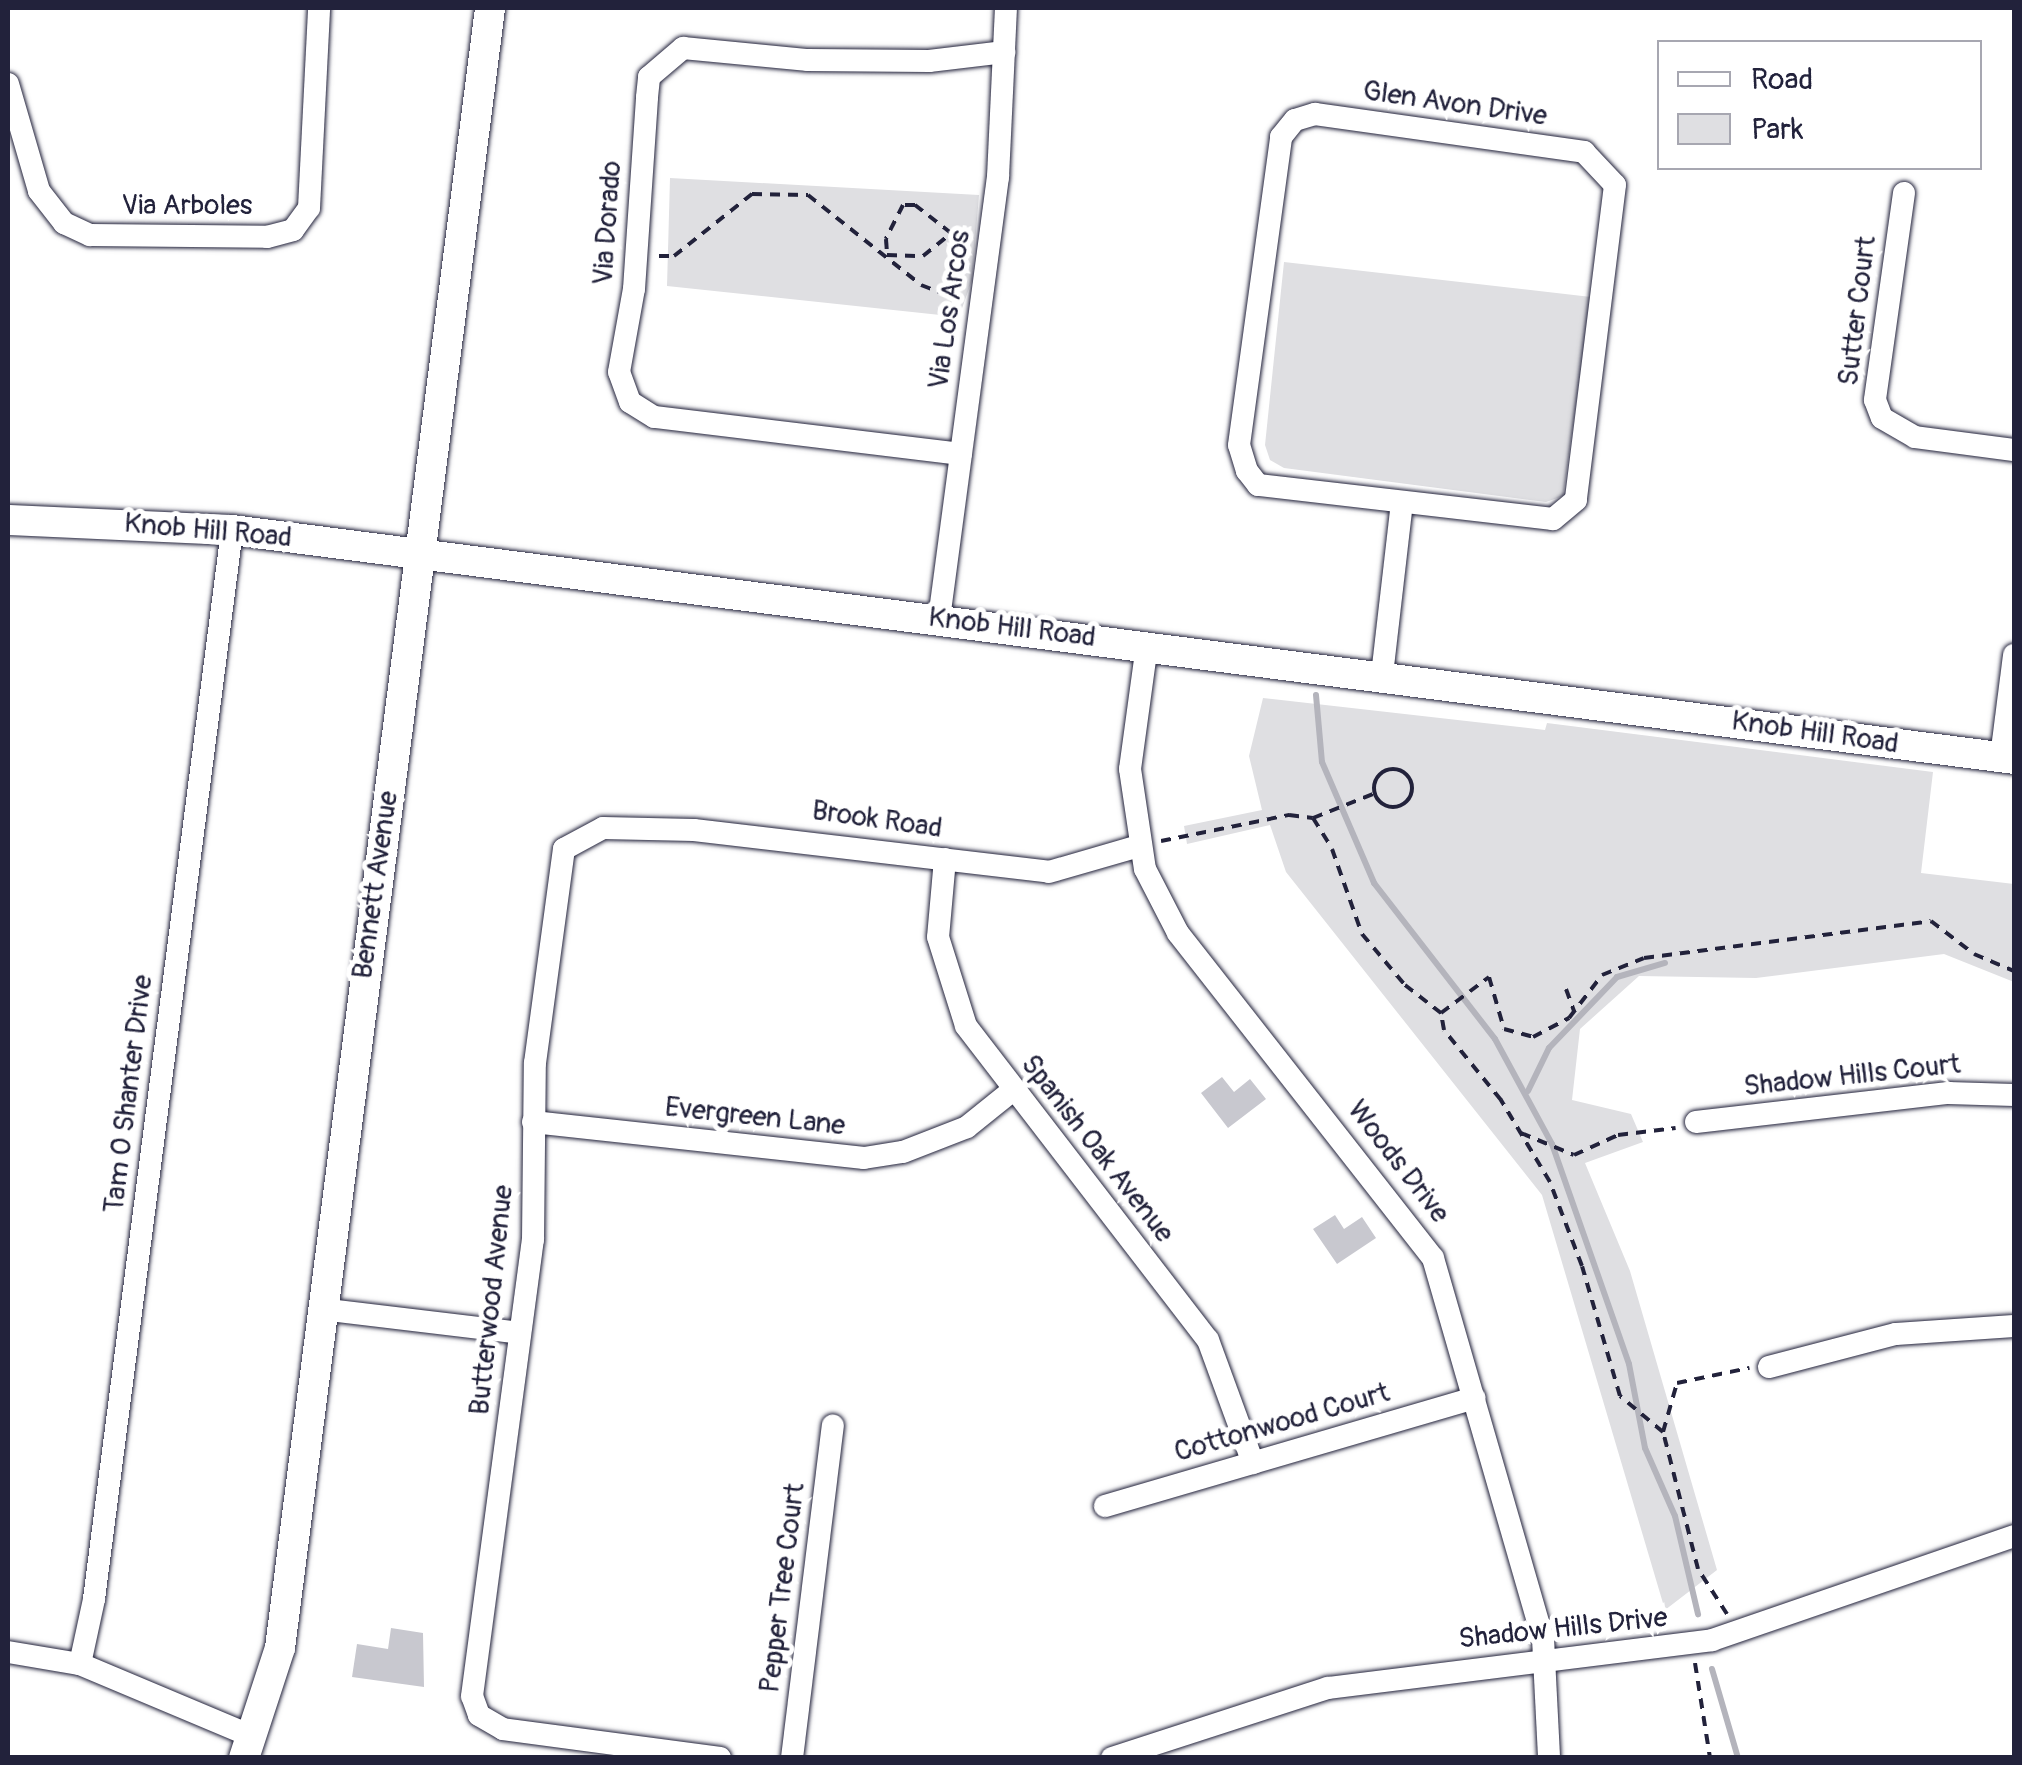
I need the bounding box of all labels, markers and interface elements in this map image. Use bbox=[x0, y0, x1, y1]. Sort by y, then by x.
legend bbox=[1657, 40, 1982, 170]
text: Road bbox=[1751, 61, 1813, 98]
street label: Glen Avon Drive bbox=[1361, 74, 1549, 134]
text: Park bbox=[1751, 111, 1804, 148]
street label: Via Dorado bbox=[587, 160, 629, 286]
street label: Via Arboles bbox=[122, 189, 252, 223]
street label: Via Los Arcos bbox=[922, 228, 978, 392]
street label: Sutter Court bbox=[1832, 234, 1884, 388]
street label: Knob Hill Road bbox=[123, 507, 293, 555]
street label: Knob Hill Road bbox=[926, 601, 1098, 655]
street label: Knob Hill Road bbox=[1729, 705, 1901, 761]
street label: Bennett Avenue bbox=[346, 789, 406, 981]
street label: Brook Road bbox=[810, 794, 944, 846]
street label: Tam O Shanter Drive bbox=[98, 973, 160, 1215]
street label: Spanish Oak Avenue bbox=[1013, 1048, 1181, 1250]
street label: Shadow Hills Court bbox=[1742, 1048, 1962, 1104]
street label: Evergreen Lane bbox=[663, 1091, 847, 1143]
street label: Woods Drive bbox=[1340, 1094, 1456, 1230]
street label: Butterwood Avenue bbox=[463, 1183, 521, 1417]
street label: Cottonwood Court bbox=[1171, 1376, 1393, 1470]
street label: Pepper Tree Court bbox=[753, 1481, 813, 1695]
street label: Shadow Hills Drive bbox=[1457, 1601, 1669, 1657]

